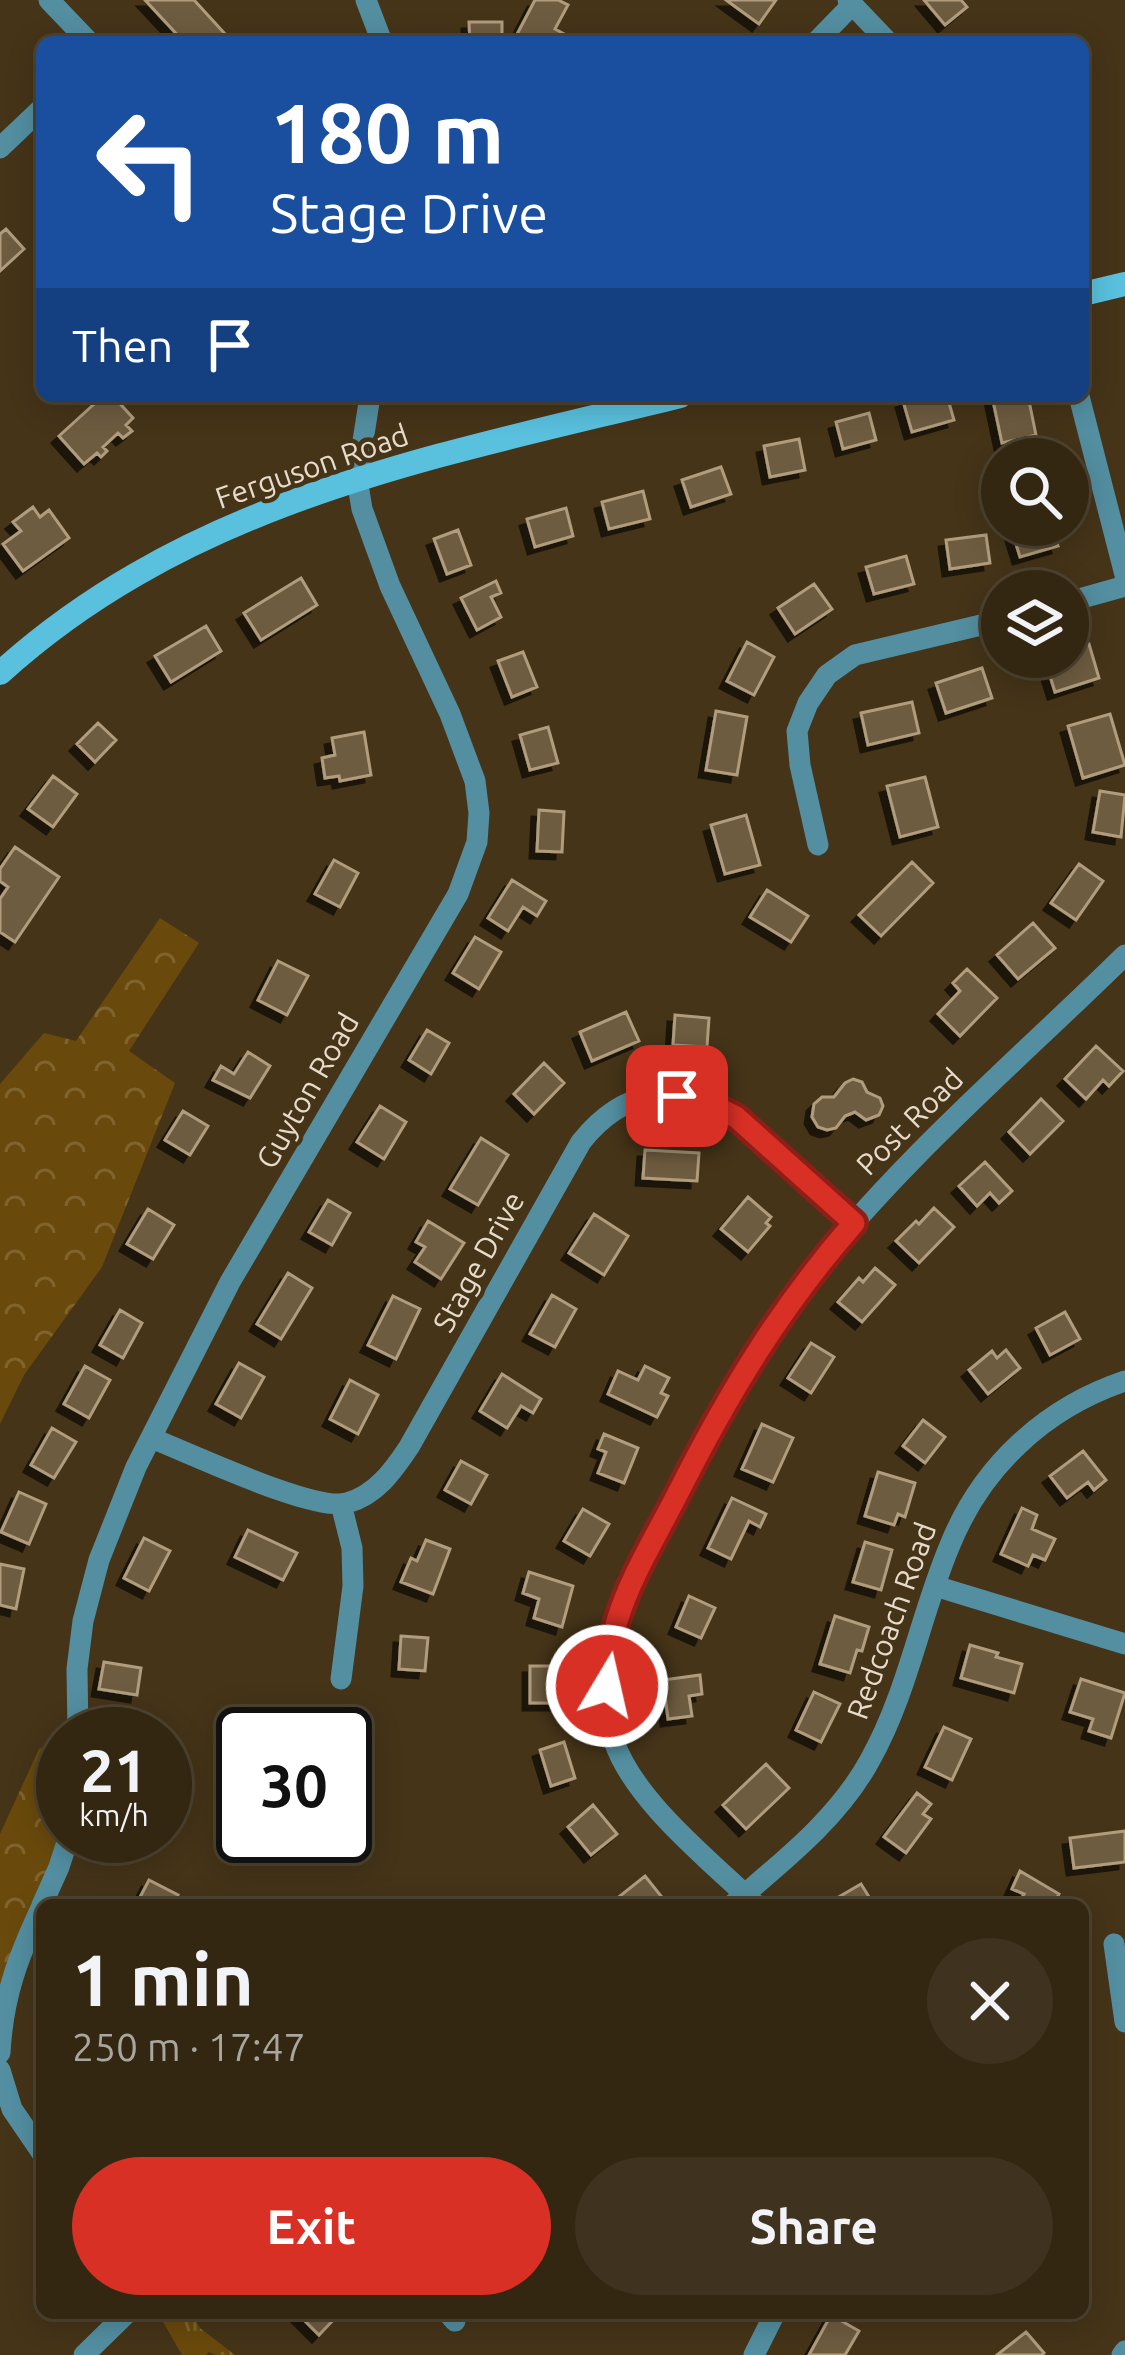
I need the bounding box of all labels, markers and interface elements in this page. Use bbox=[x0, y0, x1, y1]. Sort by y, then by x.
icon: left bbox=[72, 84, 228, 240]
text: 180 m bbox=[270, 85, 504, 179]
text: Stage Drive bbox=[270, 183, 548, 243]
icon: arrive bbox=[197, 312, 263, 378]
text: Then bbox=[72, 320, 173, 371]
street label: Ferguson Road bbox=[211, 417, 413, 515]
map controls bbox=[981, 438, 1089, 678]
button: search bbox=[981, 438, 1089, 546]
button: layers bbox=[981, 570, 1089, 678]
street label: Guyton Road bbox=[249, 1007, 365, 1174]
pin bbox=[626, 1045, 728, 1147]
street label: Post Road bbox=[849, 1061, 969, 1181]
icon: arrive bbox=[644, 1063, 710, 1129]
street label: Stage Drive bbox=[426, 1186, 530, 1337]
street label: Redcoach Road bbox=[840, 1518, 942, 1724]
position arrow bbox=[544, 1623, 670, 1749]
speed limit sign: 30 bbox=[216, 1707, 372, 1863]
text: 21 bbox=[80, 1736, 148, 1803]
text: km/h bbox=[79, 1798, 149, 1832]
button: close bbox=[927, 1938, 1053, 2064]
text: 1 min bbox=[72, 1939, 254, 2020]
text: 250 m · 17:47 bbox=[72, 2025, 306, 2068]
button: Exit bbox=[72, 2157, 551, 2295]
button: Share bbox=[575, 2157, 1053, 2295]

